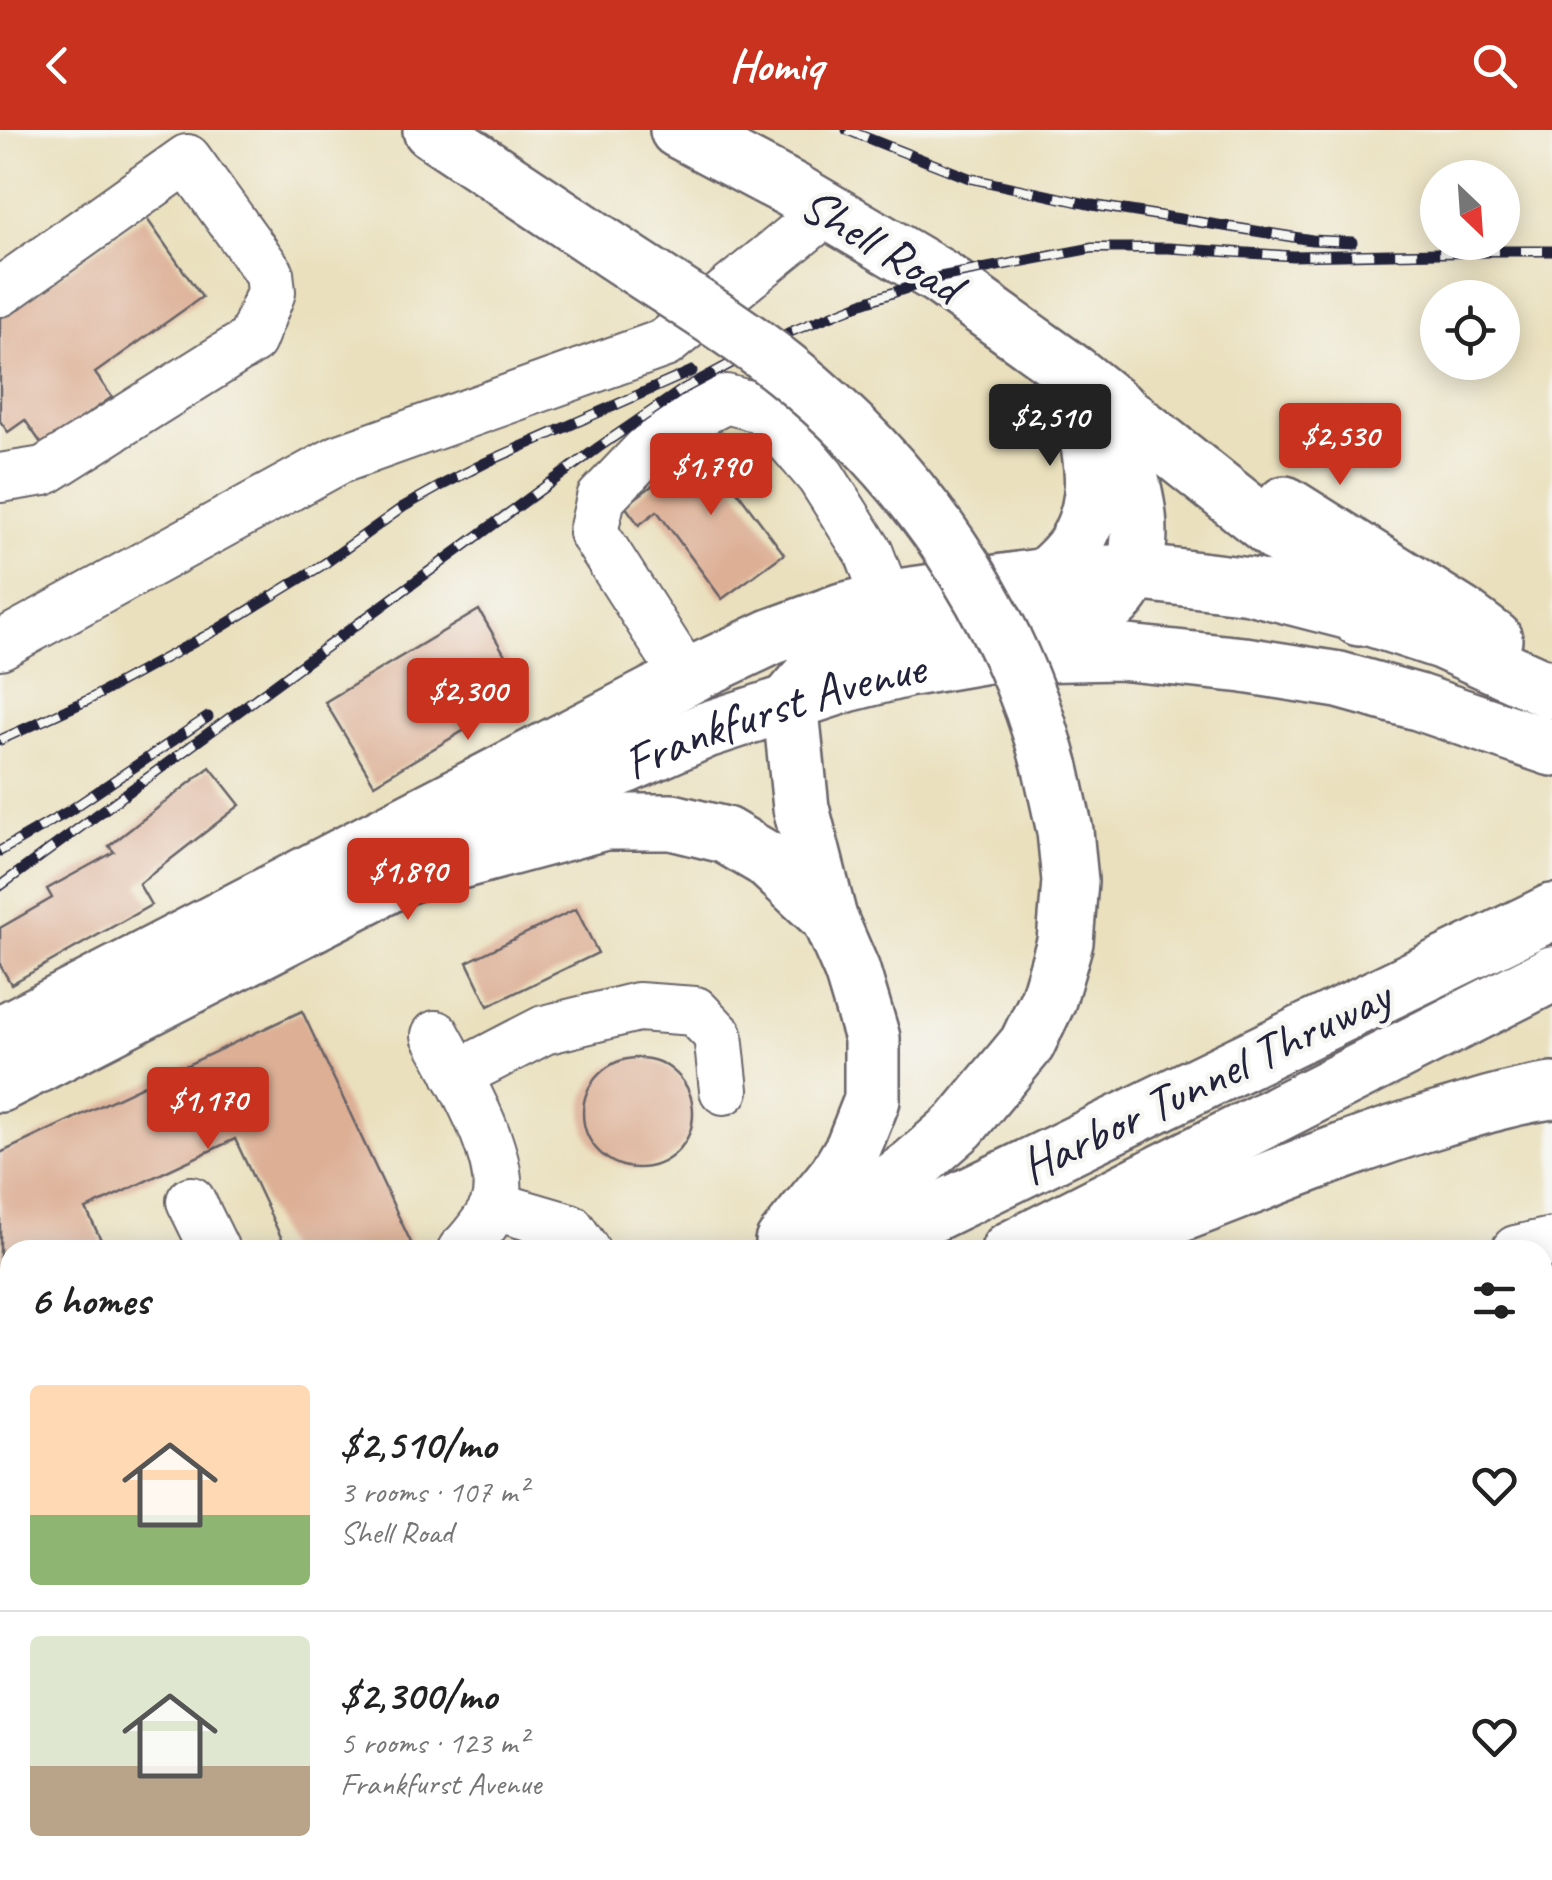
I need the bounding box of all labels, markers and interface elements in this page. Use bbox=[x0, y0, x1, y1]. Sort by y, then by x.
text: Homiq bbox=[729, 37, 823, 94]
icon: back bbox=[30, 38, 85, 93]
icon: search bbox=[1467, 38, 1522, 93]
north arrow bbox=[1420, 160, 1520, 260]
map controls bbox=[1420, 160, 1520, 380]
street label: Shell Road bbox=[789, 173, 979, 321]
button: locate bbox=[1420, 280, 1520, 380]
pin: $2,510 bbox=[969, 384, 1131, 469]
text: $2,510 bbox=[1011, 396, 1089, 437]
pin: $2,530 bbox=[1259, 403, 1421, 488]
text: $2,530 bbox=[1301, 415, 1379, 456]
pin: $1,790 bbox=[630, 433, 792, 518]
text: $1,790 bbox=[672, 445, 750, 486]
street label: Frankfurst Avenue bbox=[613, 635, 932, 794]
pin: $2,300 bbox=[387, 658, 549, 743]
text: $2,300 bbox=[429, 670, 507, 711]
pin: $1,890 bbox=[327, 838, 489, 923]
text: $1,890 bbox=[369, 850, 447, 891]
street label: Harbor Tunnel Thruway bbox=[1010, 962, 1404, 1198]
pin: $1,170 bbox=[127, 1067, 289, 1152]
text: $1,170 bbox=[169, 1079, 247, 1120]
icon: filters bbox=[1467, 1273, 1522, 1328]
text: 6 homes bbox=[30, 1274, 149, 1327]
text: $2,510/mo bbox=[340, 1418, 496, 1471]
icon: home bbox=[110, 1425, 230, 1545]
icon: heart bbox=[1467, 1458, 1522, 1513]
text: 3 rooms · 107 m² bbox=[340, 1471, 527, 1512]
text: Shell Road bbox=[340, 1512, 453, 1553]
text: $2,300/mo bbox=[340, 1669, 497, 1722]
icon: home bbox=[110, 1676, 230, 1796]
icon: heart bbox=[1467, 1709, 1522, 1764]
text: 5 rooms · 123 m² bbox=[340, 1722, 527, 1763]
text: Frankfurst Avenue bbox=[340, 1763, 541, 1804]

